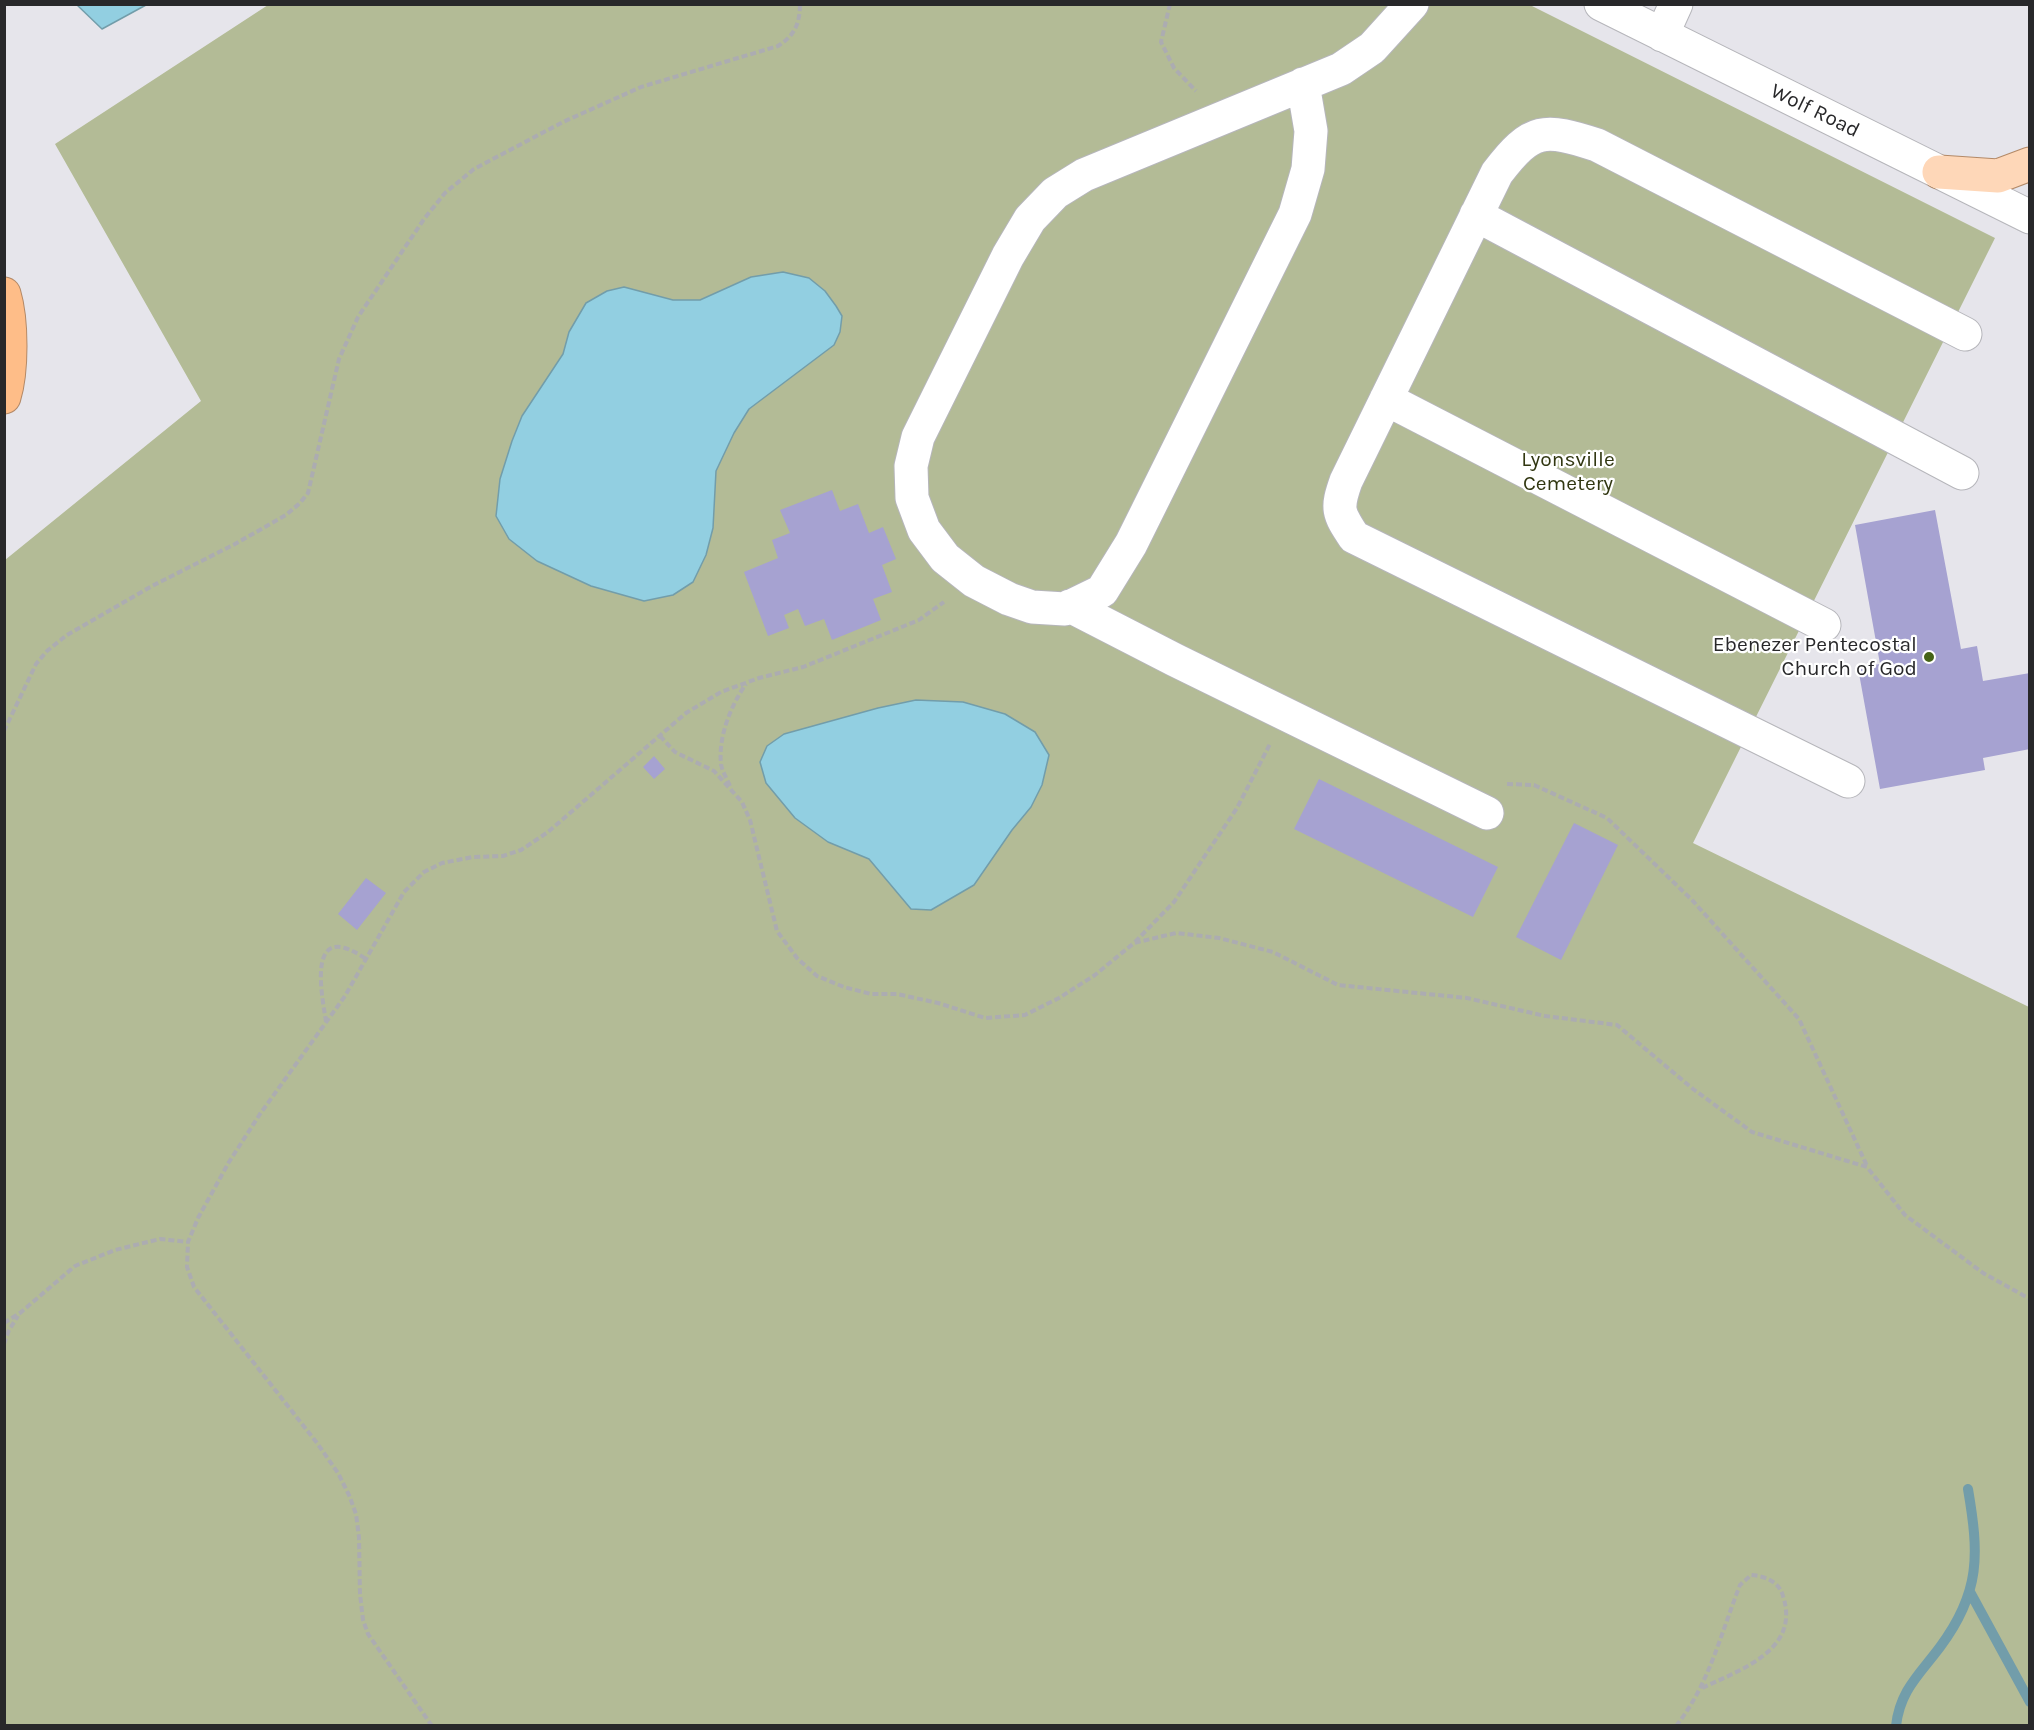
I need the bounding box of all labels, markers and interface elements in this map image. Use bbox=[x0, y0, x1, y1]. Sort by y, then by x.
street label: Wolf Road bbox=[1766, 79, 1864, 143]
park label: Lyonsville Cemetery bbox=[1521, 447, 1615, 497]
place label: Ebenezer Pentecostal Church of God bbox=[1713, 632, 1917, 682]
marker: Ebenezer Pentecostal Church of God bbox=[1922, 650, 1936, 664]

